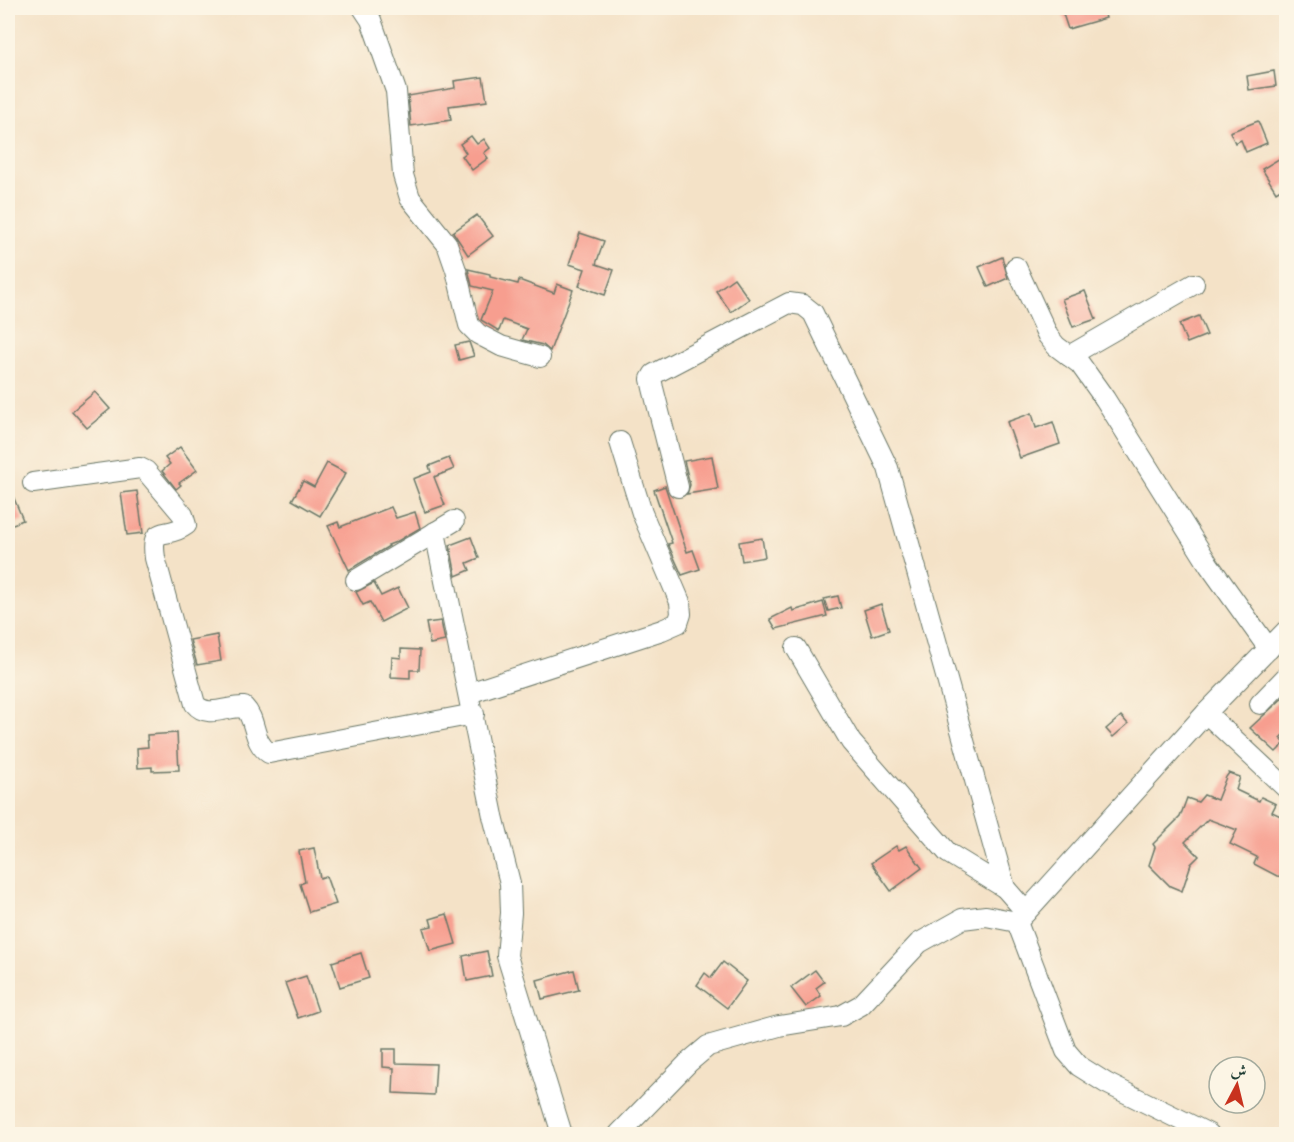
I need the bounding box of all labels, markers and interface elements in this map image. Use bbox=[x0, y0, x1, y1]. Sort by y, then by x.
north arrow bbox=[1207, 1055, 1267, 1115]
text: ش bbox=[1229, 1059, 1248, 1083]

